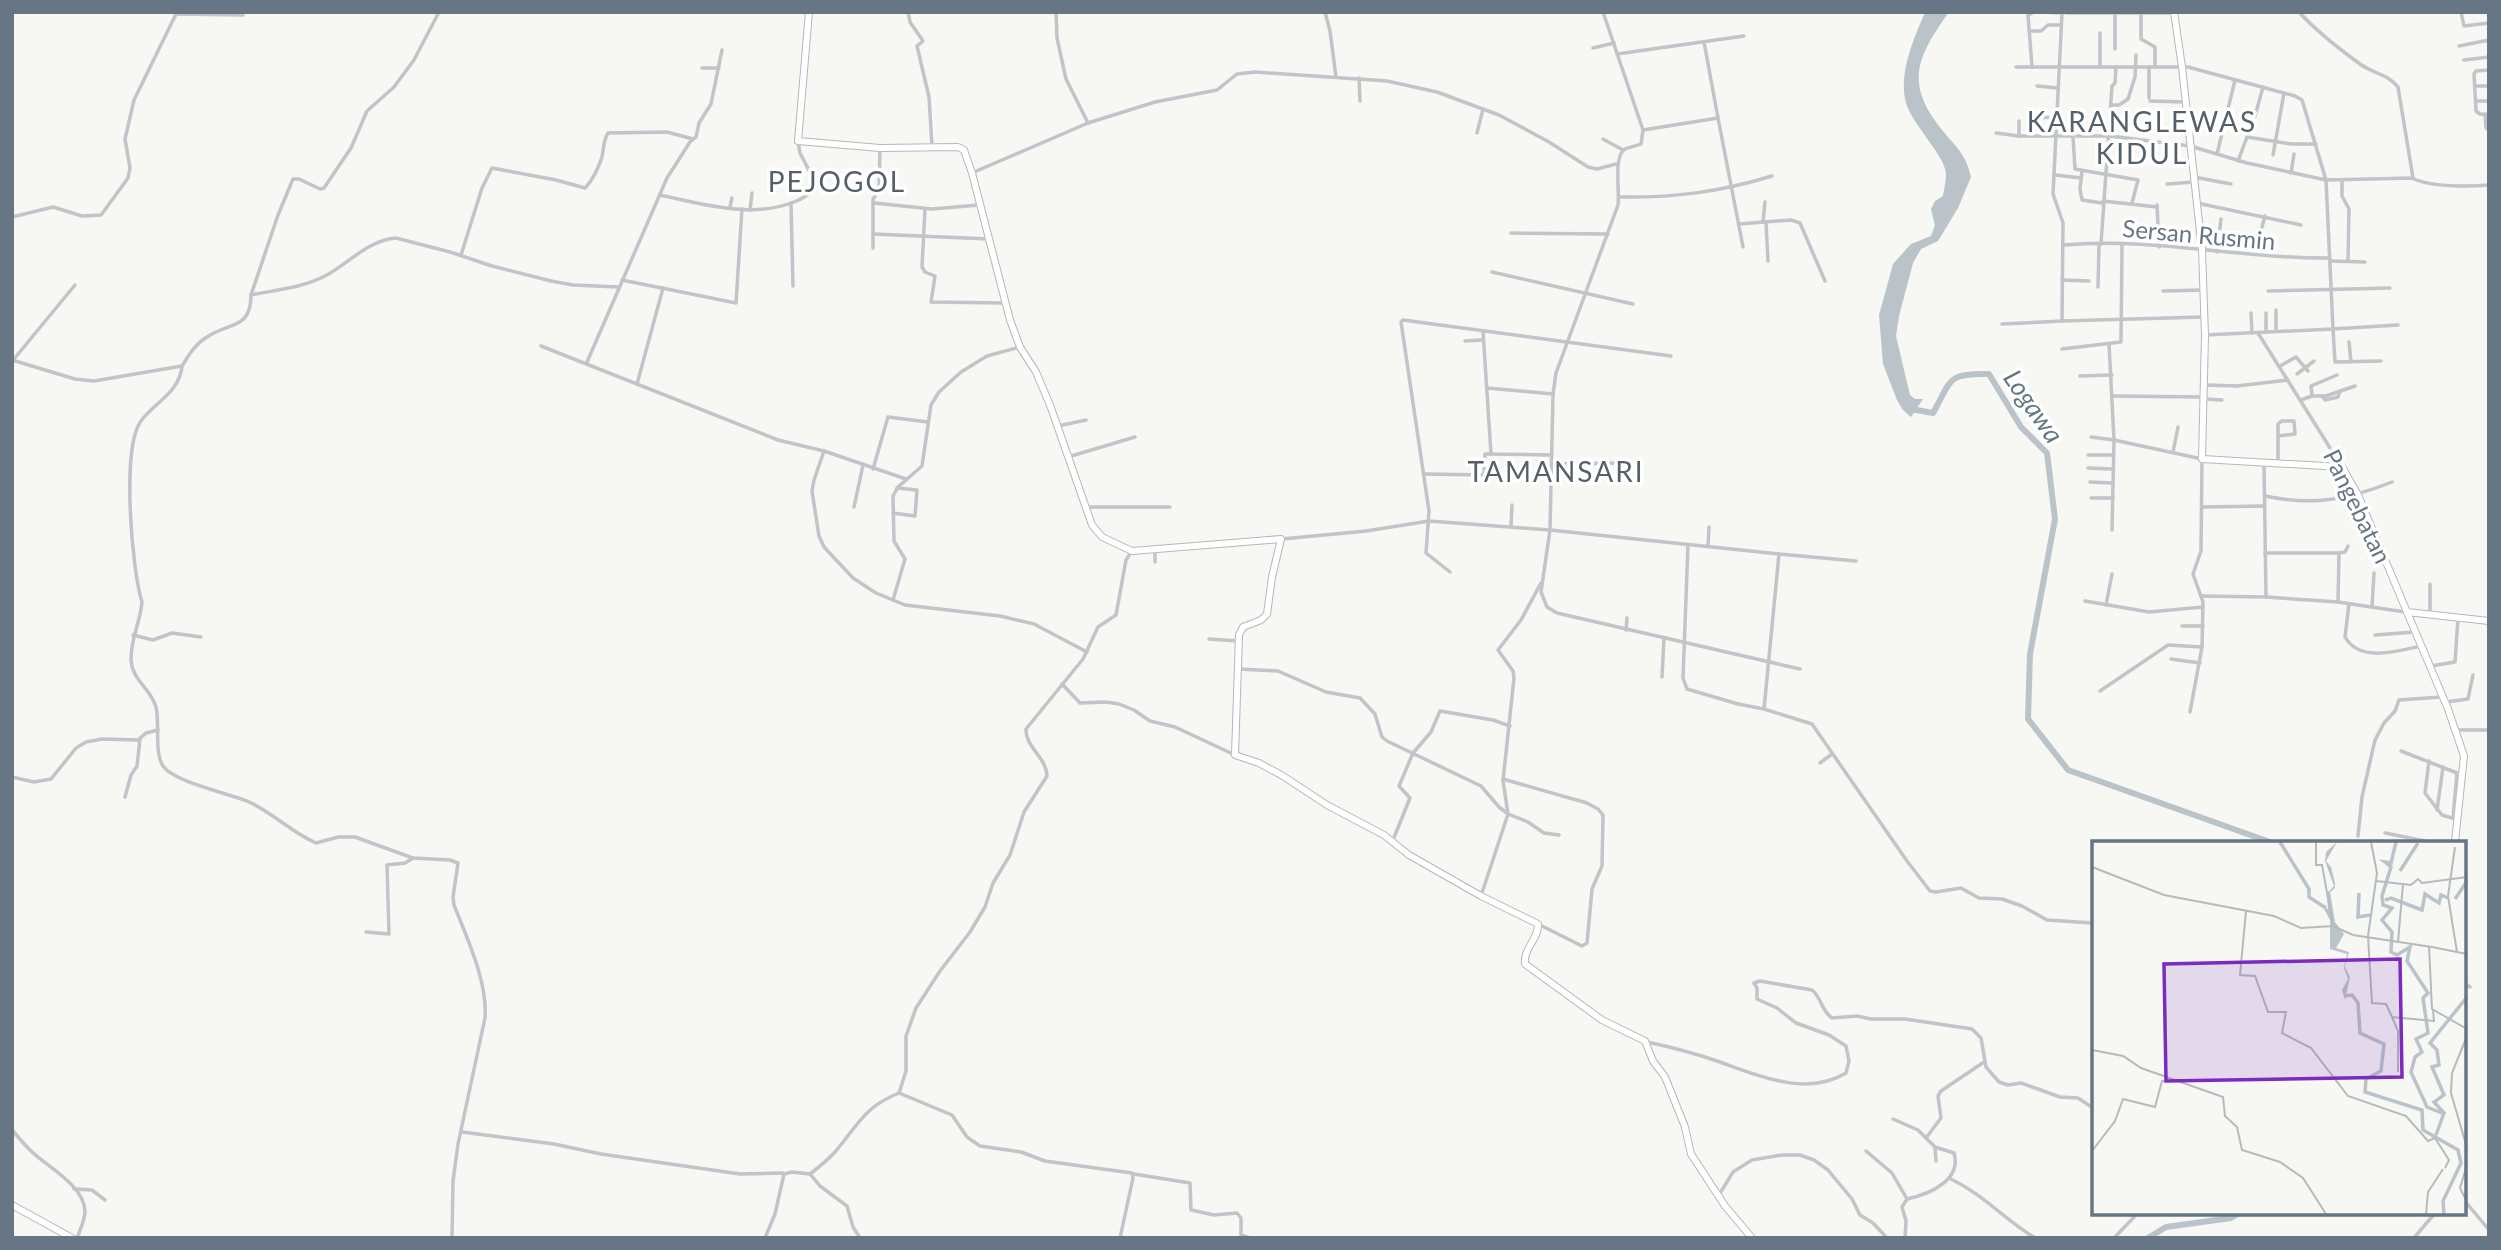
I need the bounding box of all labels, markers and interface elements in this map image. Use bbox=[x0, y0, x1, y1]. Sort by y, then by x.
district label: KARANGLEWAS KIDUL bbox=[2027, 104, 2257, 170]
district label: PEJOGOL bbox=[768, 164, 906, 198]
street label: Sersan Rusmin bbox=[2121, 213, 2277, 255]
water label: Logawa bbox=[1997, 363, 2071, 449]
street label: Pangebatan bbox=[2318, 444, 2398, 568]
district label: TAMANSARI bbox=[1467, 454, 1645, 488]
inset map bbox=[2092, 841, 2466, 1215]

